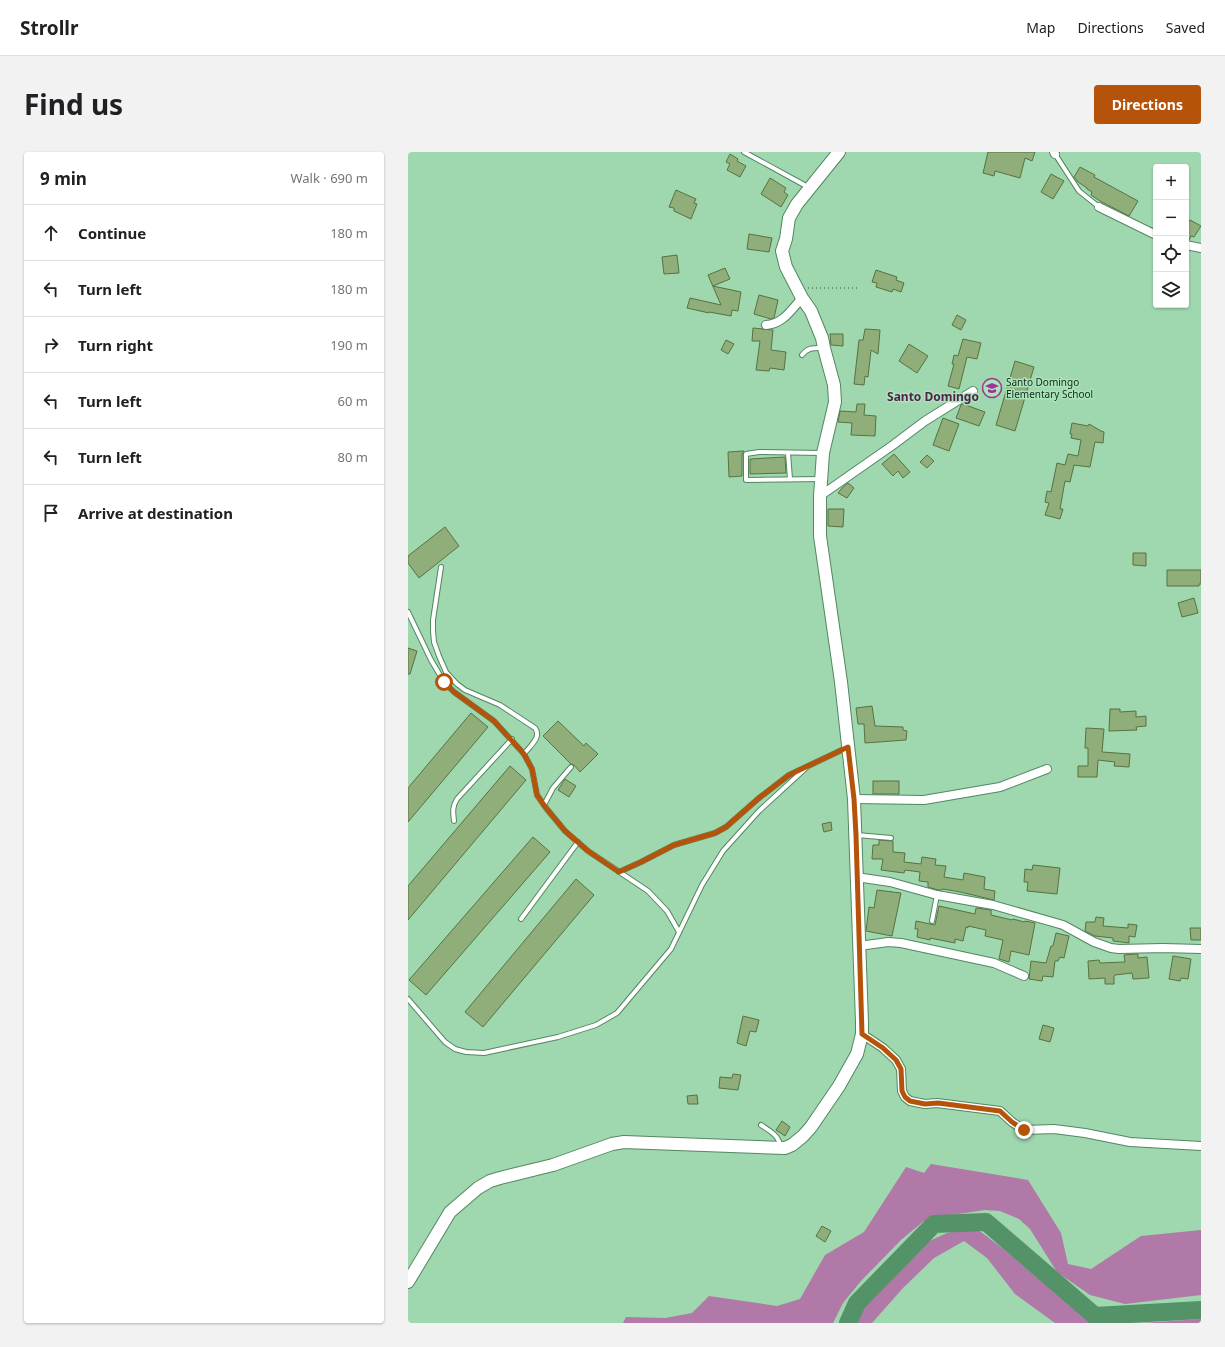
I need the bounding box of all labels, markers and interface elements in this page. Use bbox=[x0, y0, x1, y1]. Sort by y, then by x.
text: Strollr bbox=[20, 15, 79, 41]
text: Map bbox=[1026, 18, 1055, 37]
text: Directions bbox=[1077, 18, 1144, 37]
text: Saved bbox=[1166, 18, 1205, 37]
text: Find us bbox=[24, 85, 123, 123]
button: Directions bbox=[1094, 85, 1201, 124]
map controls bbox=[1153, 164, 1189, 308]
button: + bbox=[1153, 164, 1189, 200]
text: 9 min bbox=[40, 167, 87, 190]
text: Walk · 690 m bbox=[290, 169, 368, 187]
button: − bbox=[1153, 200, 1189, 236]
icon: ahead bbox=[40, 222, 62, 244]
text: Continue bbox=[78, 223, 146, 243]
text: 180 m bbox=[330, 224, 368, 242]
button: locate bbox=[1153, 236, 1189, 272]
button: layers bbox=[1153, 272, 1189, 308]
icon: left bbox=[40, 278, 62, 300]
text: Turn left bbox=[78, 279, 142, 299]
text: 180 m bbox=[330, 280, 368, 298]
icon: right bbox=[40, 334, 62, 356]
text: Turn right bbox=[78, 335, 153, 355]
text: 190 m bbox=[330, 336, 368, 354]
place label: Santo Domingo Elementary School bbox=[1006, 375, 1093, 401]
school or university icon: Santo Domingo Elementary School bbox=[981, 377, 1003, 399]
district label: Santo Domingo bbox=[887, 388, 979, 405]
icon: left bbox=[40, 390, 62, 412]
text: Turn left bbox=[78, 391, 142, 411]
text: 60 m bbox=[338, 392, 368, 410]
icon: left bbox=[40, 446, 62, 468]
text: Turn left bbox=[78, 447, 142, 467]
text: 80 m bbox=[338, 448, 368, 466]
icon: arrive bbox=[40, 502, 62, 524]
text: Arrive at destination bbox=[78, 503, 233, 523]
route start bbox=[435, 673, 453, 691]
route end bbox=[1015, 1121, 1033, 1139]

